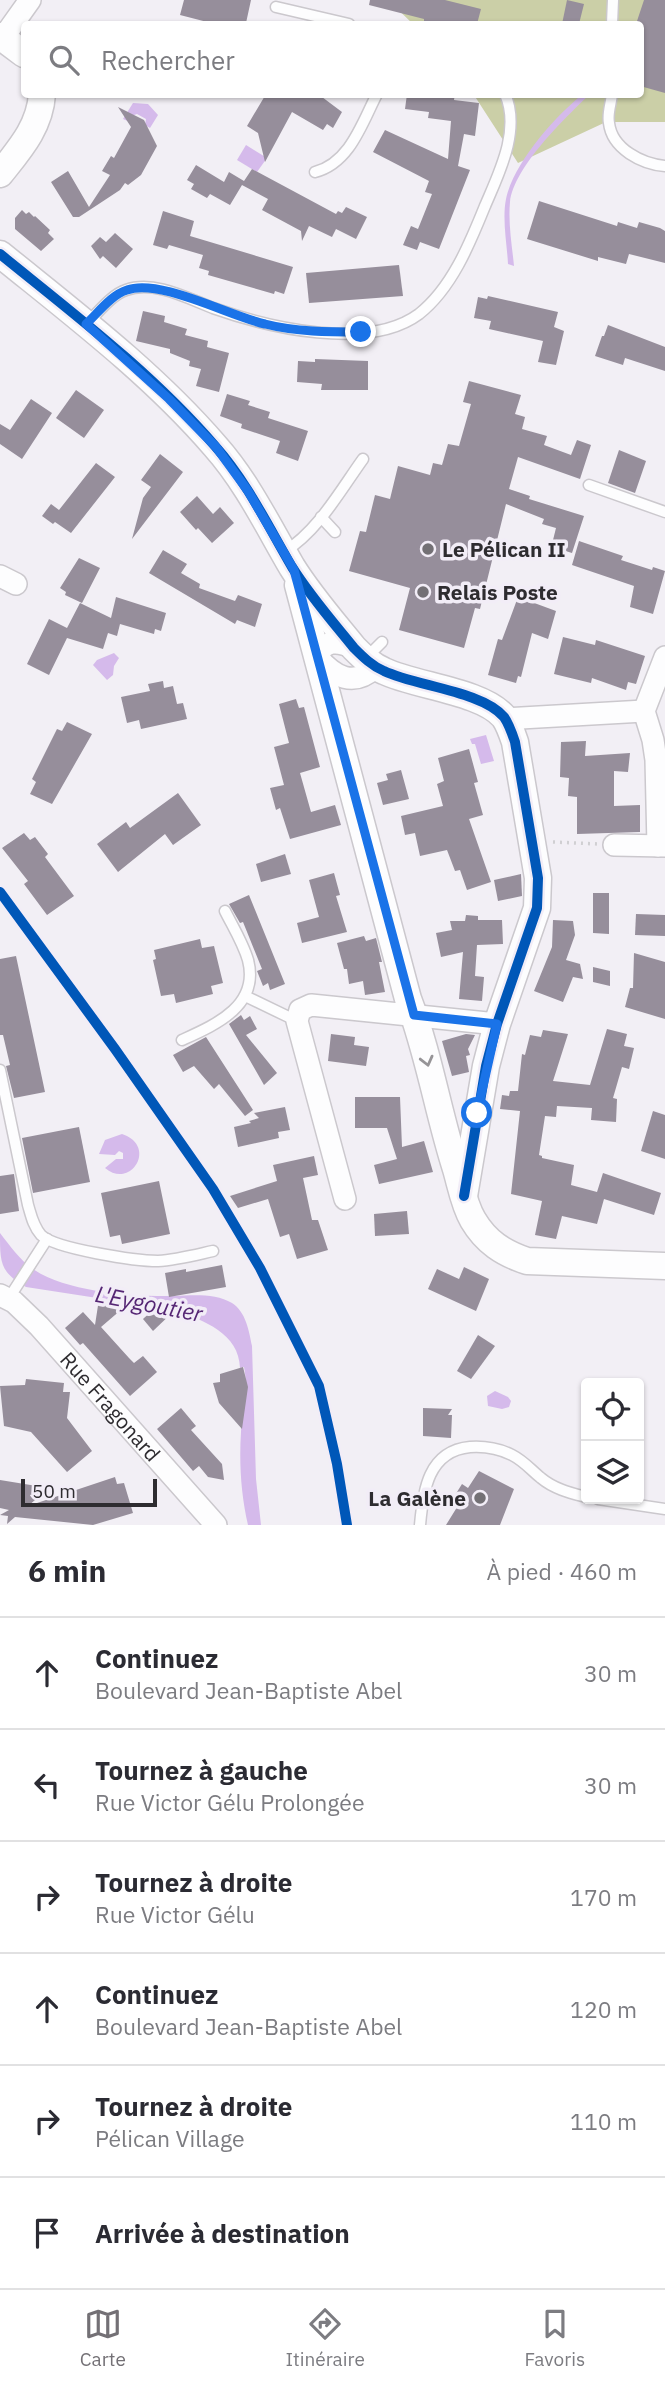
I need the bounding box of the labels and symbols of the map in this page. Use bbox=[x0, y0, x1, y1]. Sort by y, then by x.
route end bbox=[345, 316, 376, 347]
place label: Le Pélican II bbox=[442, 535, 566, 563]
marker: Le Pélican II bbox=[420, 541, 436, 557]
place label: Relais Poste bbox=[437, 578, 558, 606]
marker: Relais Poste bbox=[415, 584, 431, 600]
one-way arrow bbox=[419, 1055, 433, 1067]
route start bbox=[461, 1097, 492, 1128]
water label: L'Eygoutier bbox=[93, 1278, 206, 1328]
street label: Rue Fragonard bbox=[54, 1346, 167, 1467]
scale bar bbox=[21, 1476, 158, 1508]
place label: La Galène bbox=[368, 1484, 466, 1512]
marker: La Galène bbox=[472, 1490, 488, 1506]

